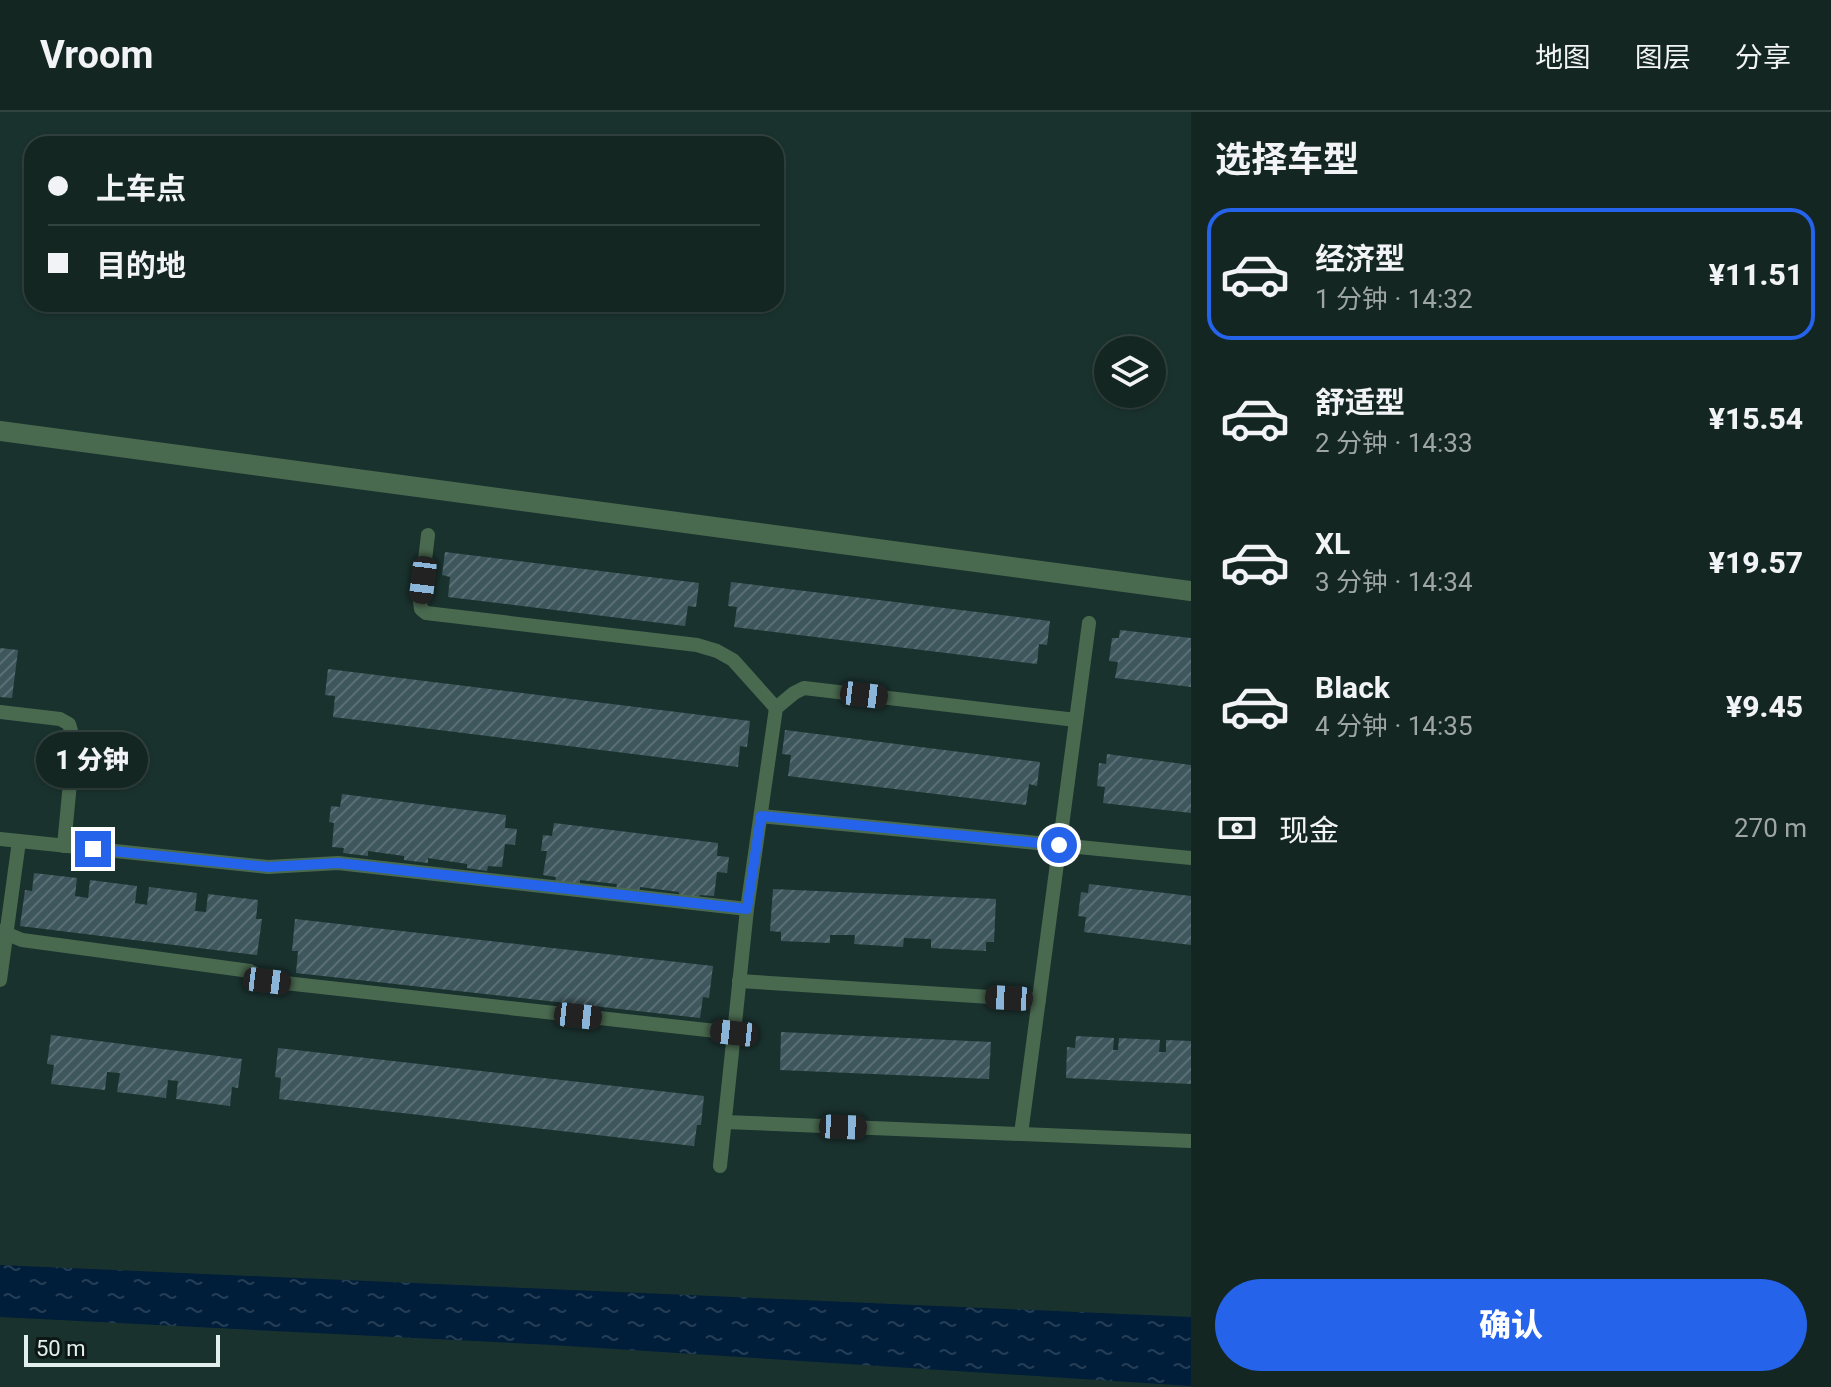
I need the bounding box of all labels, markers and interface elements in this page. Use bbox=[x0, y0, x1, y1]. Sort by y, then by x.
text: Vroom bbox=[40, 33, 153, 77]
text: 地图 bbox=[1535, 41, 1591, 74]
text: 图层 bbox=[1635, 41, 1691, 74]
text: 分享 bbox=[1735, 41, 1791, 74]
text: 选择车型 bbox=[1215, 139, 1359, 181]
text: 上车点 bbox=[96, 171, 186, 206]
icon: car bbox=[1219, 238, 1291, 310]
text: 经济型 bbox=[1315, 241, 1405, 276]
text: 目的地 bbox=[96, 248, 186, 283]
text: ¥11.51 bbox=[1709, 257, 1803, 292]
text: 1 分钟 · 14:32 bbox=[1315, 284, 1473, 314]
map controls bbox=[1094, 336, 1166, 408]
button: layers bbox=[1094, 336, 1166, 408]
icon: car bbox=[1219, 382, 1291, 454]
text: 舒适型 bbox=[1315, 385, 1405, 420]
text: ¥15.54 bbox=[1709, 401, 1803, 436]
text: 2 分钟 · 14:33 bbox=[1315, 428, 1473, 458]
icon: car bbox=[1219, 526, 1291, 598]
text: XL bbox=[1315, 526, 1350, 561]
text: ¥19.57 bbox=[1709, 545, 1803, 580]
car bbox=[408, 555, 438, 605]
text: 3 分钟 · 14:34 bbox=[1315, 567, 1473, 597]
icon: car bbox=[1219, 670, 1291, 742]
text: Black bbox=[1315, 670, 1390, 705]
car bbox=[839, 680, 889, 710]
text: ¥9.45 bbox=[1726, 689, 1803, 724]
text: 4 分钟 · 14:35 bbox=[1315, 711, 1473, 741]
callout: 1 分钟 bbox=[37, 733, 149, 789]
text: 1 分钟 bbox=[55, 745, 129, 775]
icon: cash bbox=[1215, 806, 1259, 850]
text: 现金 bbox=[1279, 813, 1339, 848]
text: 270 m bbox=[1734, 813, 1807, 843]
route start bbox=[1041, 827, 1077, 863]
route end bbox=[75, 831, 111, 867]
car bbox=[242, 966, 292, 996]
car bbox=[984, 985, 1034, 1011]
car bbox=[553, 1002, 603, 1030]
car bbox=[709, 1019, 759, 1047]
car bbox=[819, 1114, 867, 1140]
button: 确认 bbox=[1215, 1279, 1807, 1371]
scale bar bbox=[24, 1331, 220, 1367]
text: 50 m bbox=[36, 1336, 85, 1361]

